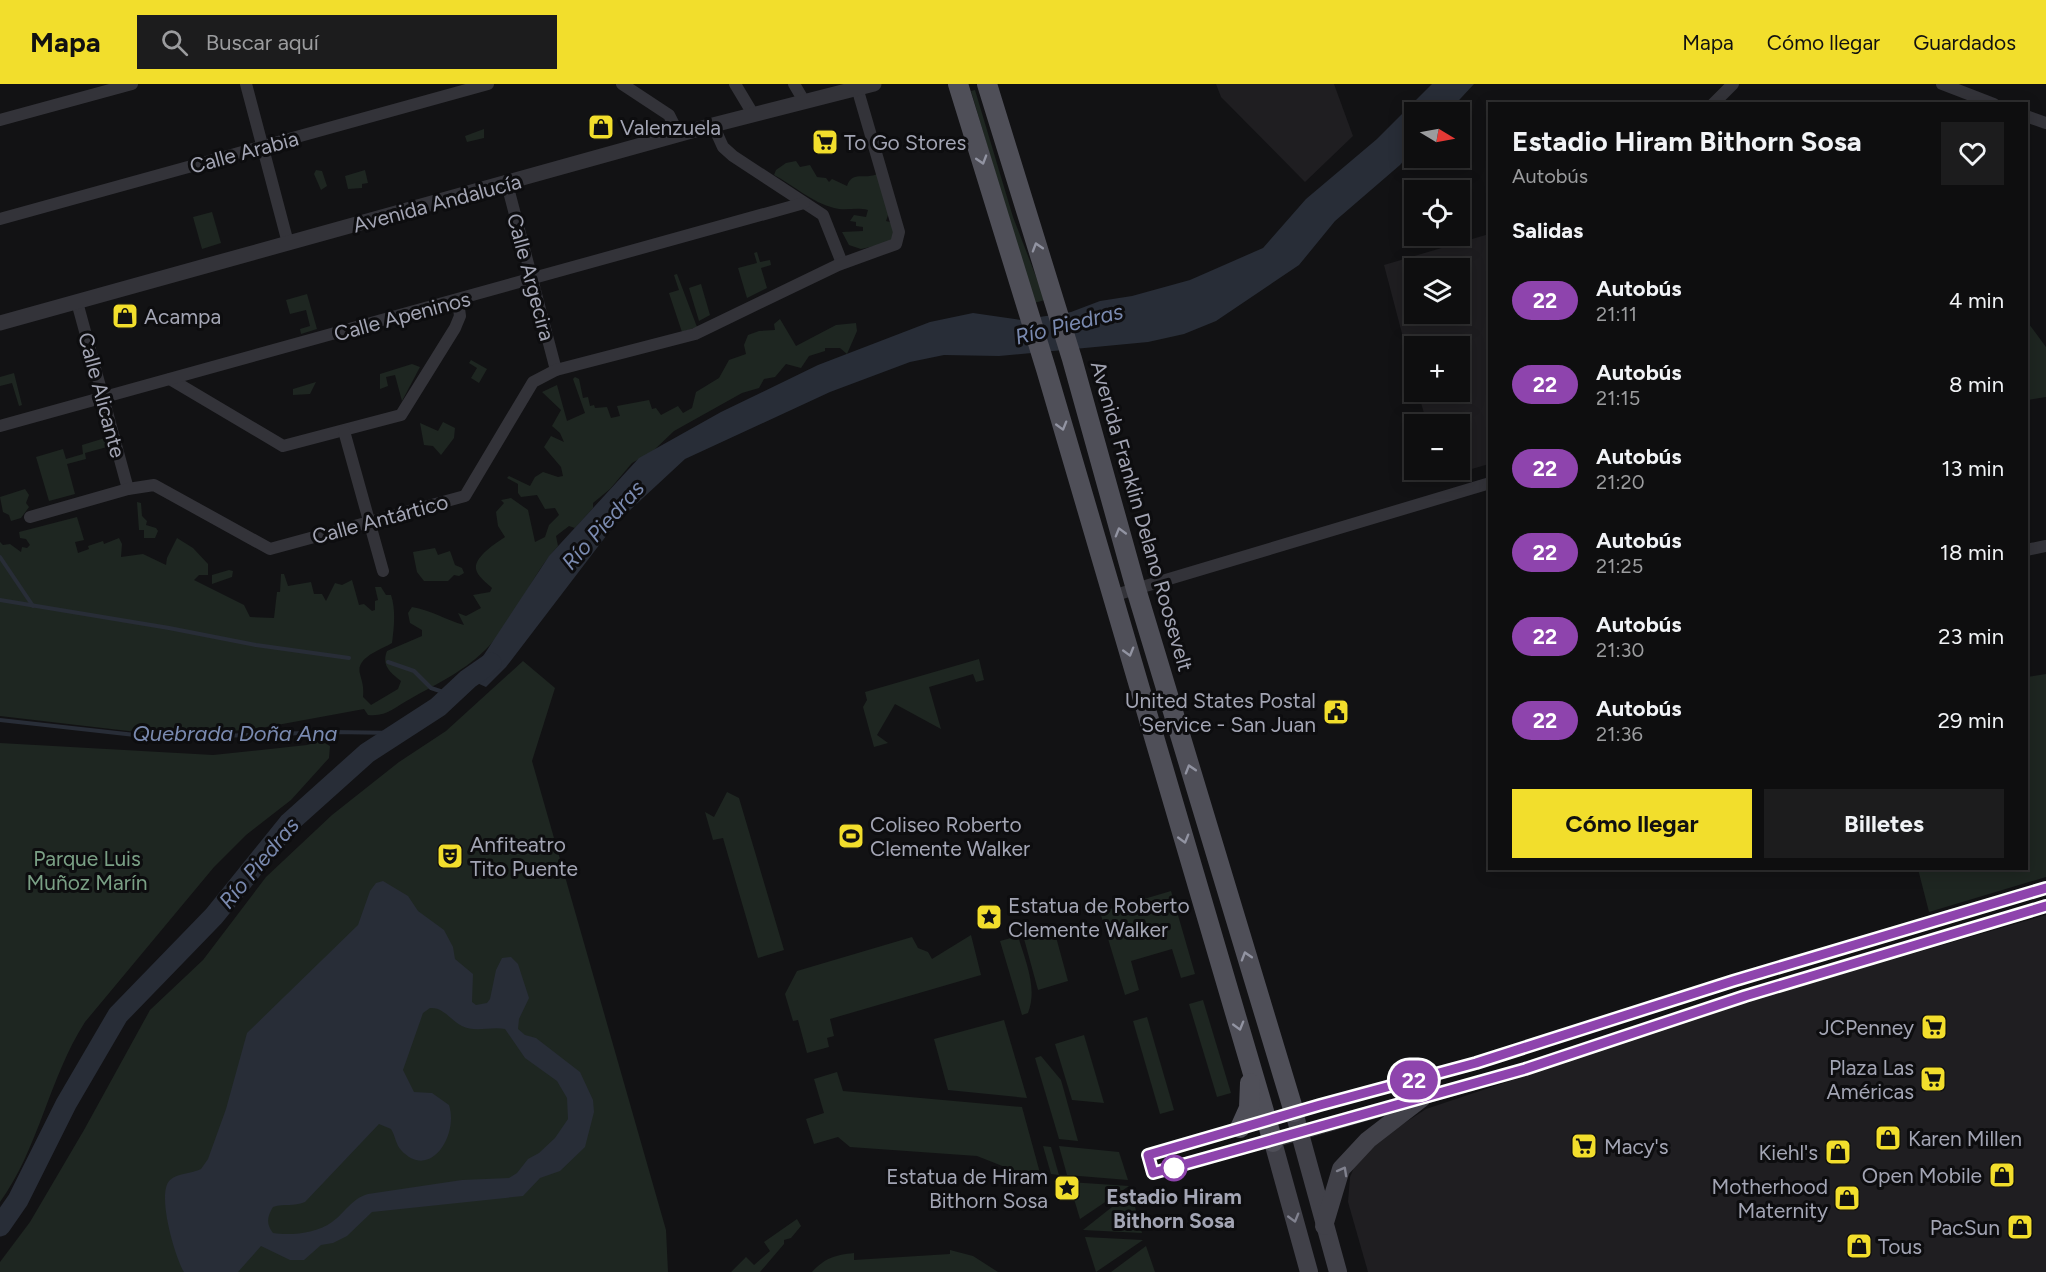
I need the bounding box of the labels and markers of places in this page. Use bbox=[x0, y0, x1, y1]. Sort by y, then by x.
shop icon: Valenzuela bbox=[586, 112, 616, 142]
place label: Valenzuela bbox=[620, 115, 721, 140]
supermarket icon: To Go Stores bbox=[810, 127, 840, 157]
place label: To Go Stores bbox=[844, 130, 966, 155]
shop icon: Acampa bbox=[110, 301, 140, 331]
place label: Acampa bbox=[144, 304, 221, 329]
place label: United States Postal Service - San Juan bbox=[1125, 688, 1316, 737]
public building icon: United States Postal Service - San Juan bbox=[1321, 697, 1351, 727]
place label: Coliseo Roberto Clemente Walker bbox=[870, 812, 1030, 861]
sports icon: Coliseo Roberto Clemente Walker bbox=[836, 821, 866, 851]
place label: Anfiteatro Tito Puente bbox=[470, 832, 578, 881]
theatre icon: Anfiteatro Tito Puente bbox=[435, 841, 465, 871]
place label: Estatua de Roberto Clemente Walker bbox=[1008, 893, 1190, 942]
place icon: Estatua de Roberto Clemente Walker bbox=[974, 902, 1004, 932]
supermarket icon: JCPenney bbox=[1919, 1012, 1949, 1042]
place label: JCPenney bbox=[1819, 1015, 1914, 1040]
place label: Plaza Las Américas bbox=[1827, 1055, 1914, 1104]
supermarket icon: Plaza Las Américas bbox=[1918, 1064, 1948, 1094]
shop icon: Karen Millen bbox=[1873, 1123, 1903, 1153]
place label: Karen Millen bbox=[1908, 1126, 2022, 1151]
supermarket icon: Macy's bbox=[1569, 1131, 1599, 1161]
place label: Macy's bbox=[1604, 1134, 1669, 1159]
shop icon: Kiehl's bbox=[1823, 1137, 1853, 1167]
place label: Kiehl's bbox=[1759, 1140, 1818, 1165]
marker: Estadio Hiram Bithorn Sosa bbox=[1161, 1155, 1187, 1181]
shop icon: Open Mobile bbox=[1987, 1160, 2017, 1190]
place label: Open Mobile bbox=[1862, 1163, 1982, 1188]
place label: Estatua de Hiram Bithorn Sosa bbox=[886, 1164, 1048, 1213]
place icon: Estatua de Hiram Bithorn Sosa bbox=[1052, 1173, 1082, 1203]
place label: Motherhood Maternity bbox=[1711, 1174, 1828, 1223]
shop icon: Motherhood Maternity bbox=[1832, 1183, 1862, 1213]
place label: Estadio Hiram Bithorn Sosa bbox=[1106, 1184, 1242, 1233]
shop icon: PacSun bbox=[2005, 1212, 2035, 1242]
place label: PacSun bbox=[1930, 1215, 2000, 1240]
shop icon: Tous bbox=[1844, 1231, 1874, 1261]
place label: Tous bbox=[1878, 1234, 1922, 1259]

